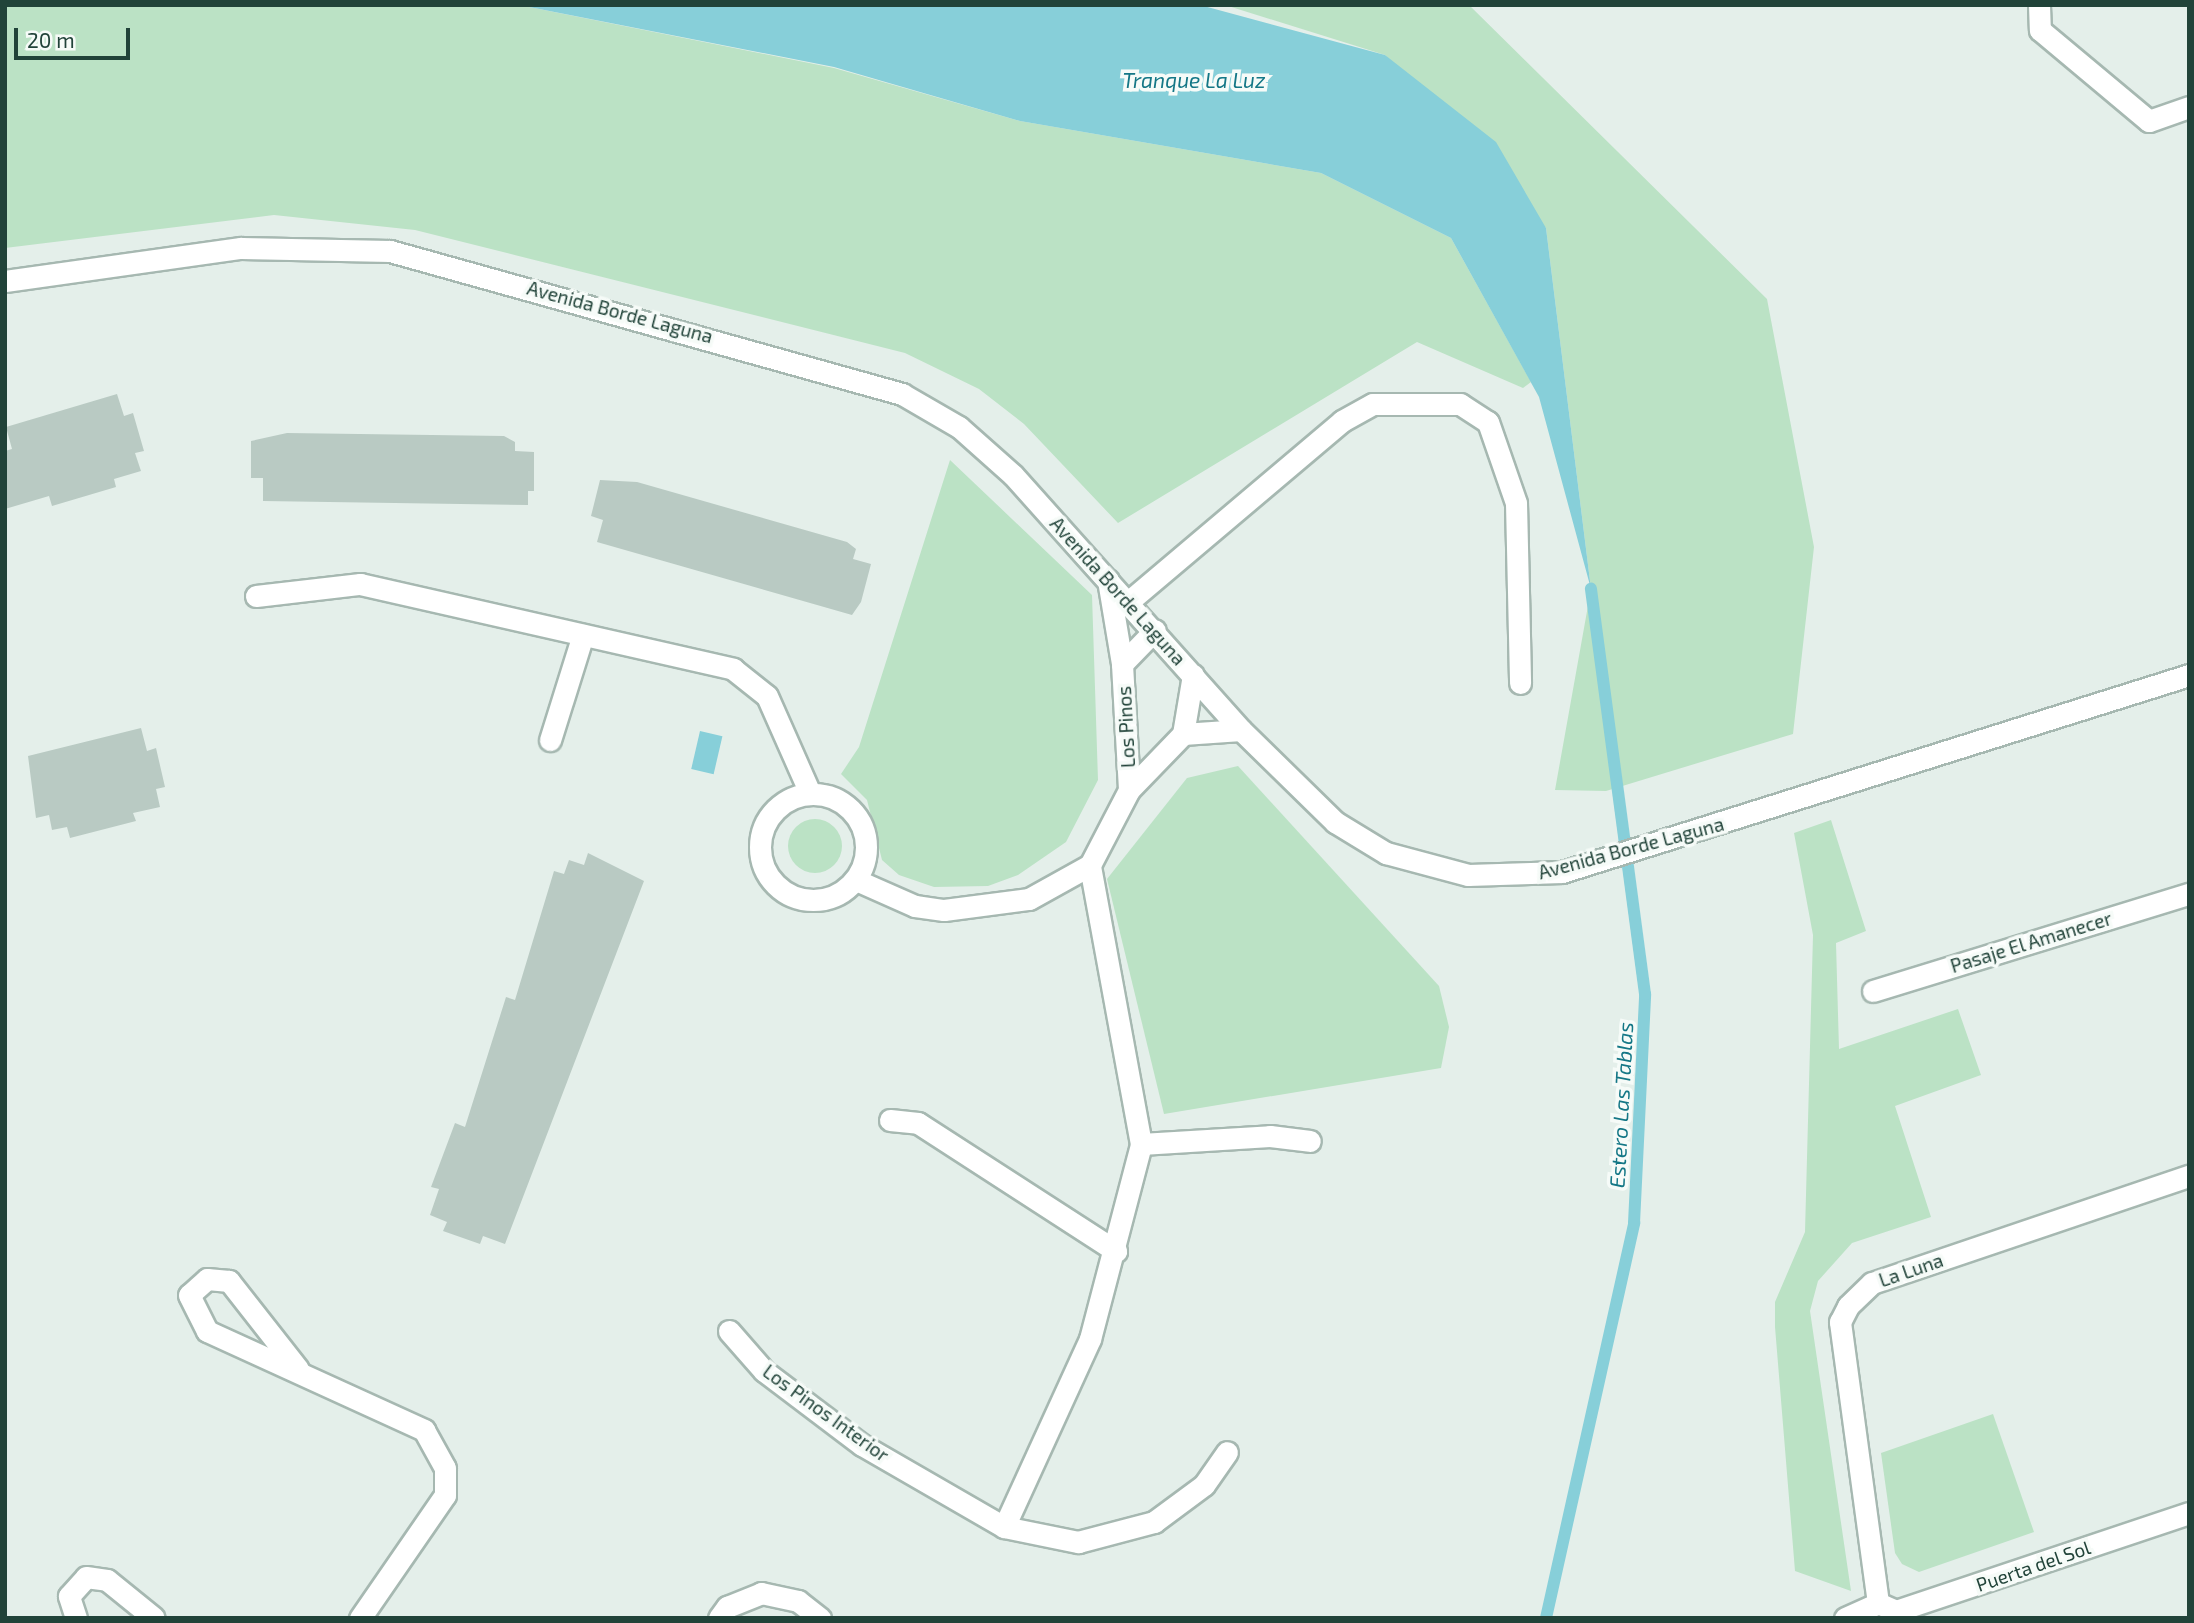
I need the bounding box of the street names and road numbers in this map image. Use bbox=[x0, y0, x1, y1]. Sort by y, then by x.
street label: Avenida Borde Laguna bbox=[525, 276, 715, 348]
street label: Avenida Borde Laguna bbox=[1046, 512, 1190, 670]
street label: Los Pinos bbox=[1112, 686, 1140, 768]
street label: Avenida Borde Laguna bbox=[1536, 812, 1726, 884]
street label: Pasaje El Amanecer bbox=[1947, 906, 2115, 978]
street label: La Luna bbox=[1876, 1248, 1946, 1292]
street label: Los Pinos Interior bbox=[759, 1360, 893, 1466]
street label: Puerta del Sol bbox=[1973, 1536, 2093, 1596]

